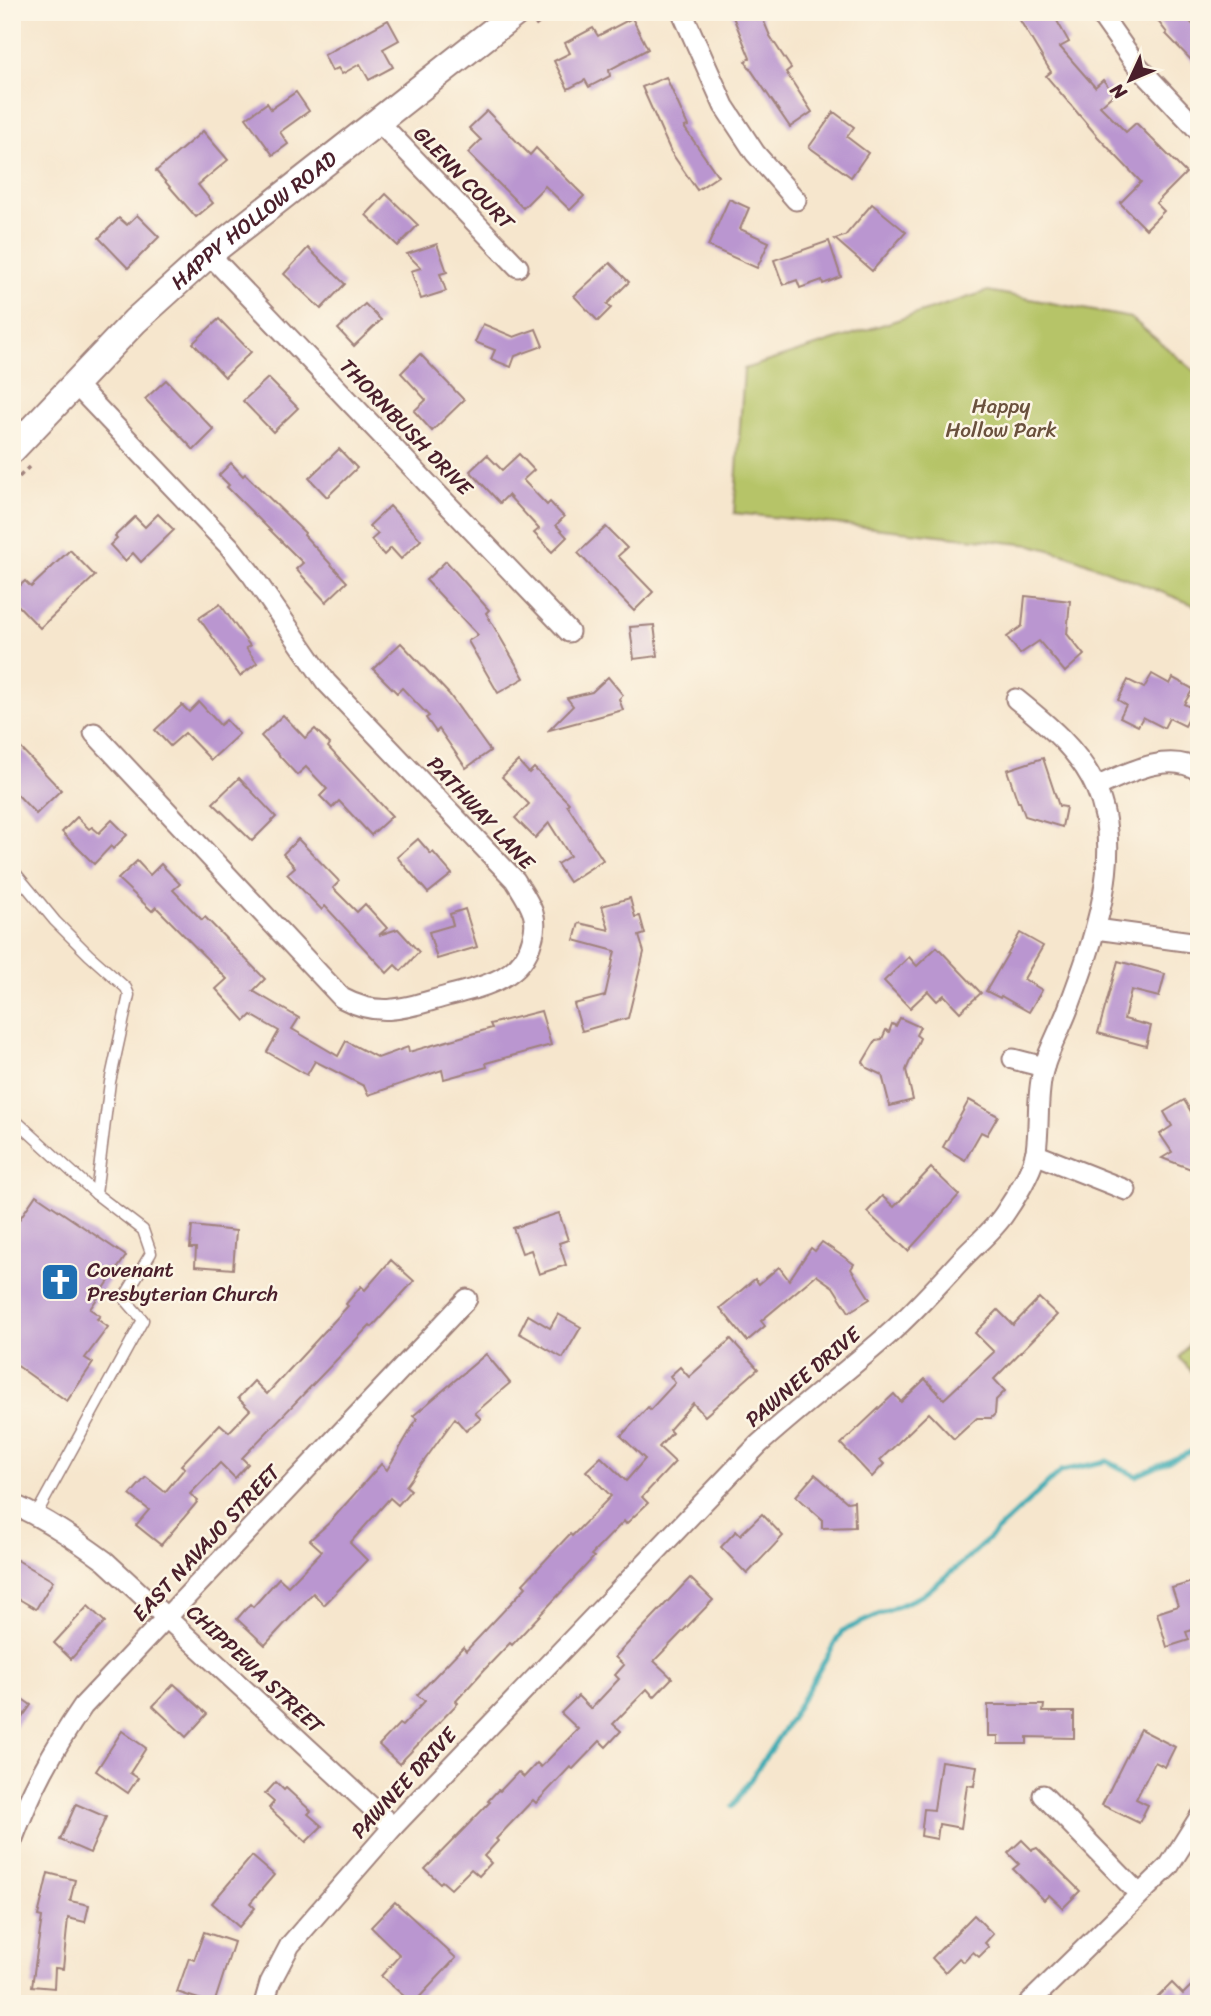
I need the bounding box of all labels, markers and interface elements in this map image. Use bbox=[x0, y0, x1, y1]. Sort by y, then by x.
north arrow bbox=[1096, 46, 1166, 116]
text: N bbox=[1101, 75, 1135, 108]
street label: GLENN COURT bbox=[404, 117, 525, 240]
street label: HAPPY HOLLOW ROAD bbox=[161, 141, 346, 300]
street label: THORNBUSH DRIVE bbox=[330, 349, 483, 506]
park label: Happy Hollow Park bbox=[945, 387, 1057, 449]
street label: PATHWAY LANE bbox=[417, 747, 545, 880]
place label: Covenant Presbyterian Church bbox=[87, 1251, 278, 1313]
church icon: Covenant Presbyterian Church bbox=[39, 1261, 81, 1303]
street label: PAWNEE DRIVE bbox=[736, 1316, 871, 1437]
street label: EAST NAVAJO STREET bbox=[122, 1454, 291, 1631]
street label: CHIPPEWA STREET bbox=[177, 1595, 334, 1745]
street label: PAWNEE DRIVE bbox=[342, 1717, 467, 1848]

